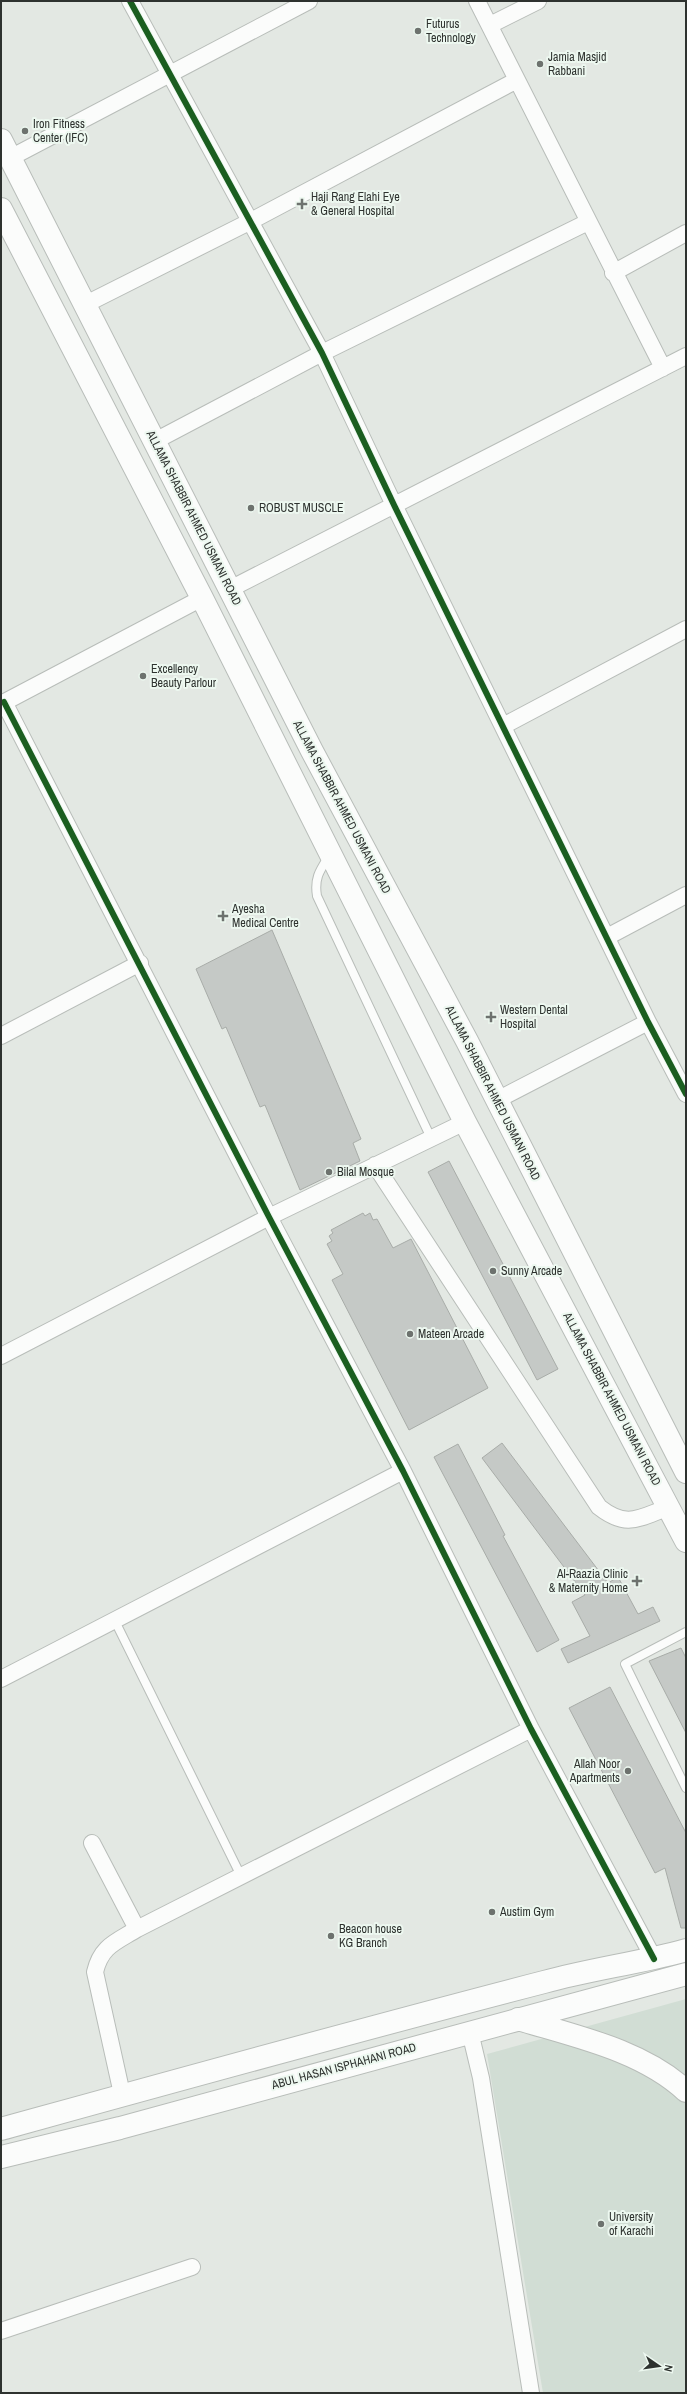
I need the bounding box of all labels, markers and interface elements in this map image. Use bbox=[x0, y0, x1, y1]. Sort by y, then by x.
place label: Futurus Technology bbox=[426, 16, 476, 46]
marker: Futurus Technology bbox=[413, 26, 423, 36]
place label: Jamia Masjid Rabbani bbox=[548, 49, 607, 79]
marker: Jamia Masjid Rabbani bbox=[535, 59, 545, 69]
place label: Iron Fitness Center (IFC) bbox=[33, 116, 88, 146]
marker: Iron Fitness Center (IFC) bbox=[20, 126, 30, 136]
place label: Haji Rang Elahi Eye & General Hospital bbox=[311, 189, 400, 219]
marker: Haji Rang Elahi Eye & General Hospital bbox=[296, 198, 308, 210]
street label: ALLAMA SHABBIR AHMED USMANI ROAD bbox=[142, 427, 245, 608]
place label: ROBUST MUSCLE bbox=[259, 500, 344, 516]
marker: ROBUST MUSCLE bbox=[246, 503, 256, 513]
place label: Excellency Beauty Parlour bbox=[151, 661, 217, 691]
marker: Excellency Beauty Parlour bbox=[138, 671, 148, 681]
street label: ALLAMA SHABBIR AHMED USMANI ROAD bbox=[289, 717, 395, 896]
place label: Ayesha Medical Centre bbox=[231, 901, 299, 931]
marker: Ayesha Medical Centre bbox=[217, 910, 229, 922]
street label: ALLAMA SHABBIR AHMED USMANI ROAD bbox=[441, 1002, 544, 1183]
place label: Western Dental Hospital bbox=[500, 1002, 568, 1032]
marker: Western Dental Hospital bbox=[485, 1011, 497, 1023]
place label: Bilal Mosque bbox=[337, 1164, 394, 1180]
marker: Bilal Mosque bbox=[324, 1167, 334, 1177]
place label: Sunny Arcade bbox=[501, 1263, 562, 1279]
marker: Sunny Arcade bbox=[488, 1266, 498, 1276]
street label: ALLAMA SHABBIR AHMED USMANI ROAD bbox=[559, 1309, 665, 1488]
place label: Mateen Arcade bbox=[418, 1326, 484, 1342]
marker: Mateen Arcade bbox=[405, 1329, 415, 1339]
place label: Al-Raazia Clinic & Maternity Home bbox=[549, 1566, 628, 1596]
marker: Al-Raazia Clinic & Maternity Home bbox=[631, 1575, 643, 1587]
place label: Allah Noor Apartments bbox=[569, 1756, 621, 1786]
marker: Allah Noor Apartments bbox=[623, 1766, 633, 1776]
place label: Austim Gym bbox=[499, 1904, 554, 1920]
marker: Austim Gym bbox=[487, 1907, 497, 1917]
place label: Beacon house KG Branch bbox=[339, 1921, 402, 1951]
marker: Beacon house KG Branch bbox=[326, 1931, 336, 1941]
street label: ABUL HASAN ISPHAHANI ROAD bbox=[269, 2039, 418, 2093]
place label: University of Karachi bbox=[609, 2209, 654, 2239]
marker: University of Karachi bbox=[596, 2219, 606, 2229]
north arrow bbox=[639, 2346, 679, 2386]
text: N bbox=[661, 2364, 676, 2373]

